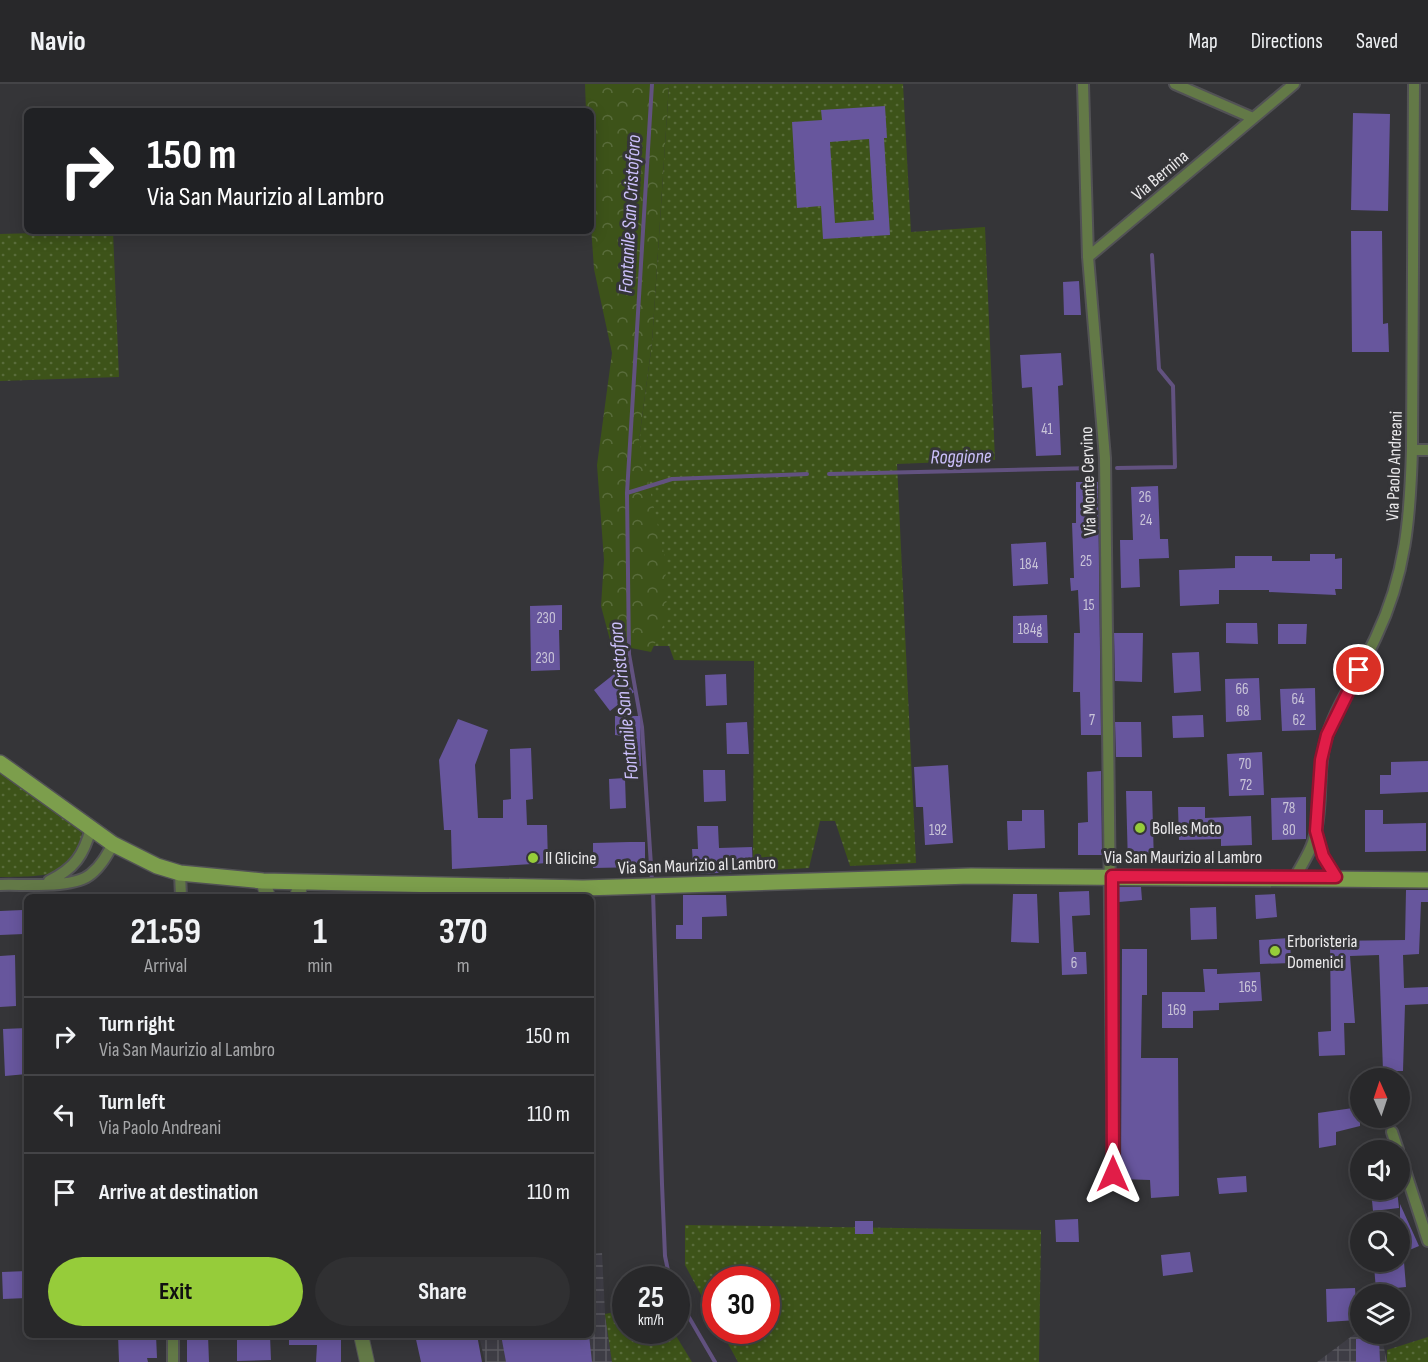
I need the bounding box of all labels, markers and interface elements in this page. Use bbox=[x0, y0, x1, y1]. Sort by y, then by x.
text: Navio bbox=[30, 25, 86, 58]
text: Map bbox=[1188, 29, 1218, 54]
text: Directions bbox=[1251, 29, 1323, 54]
text: Saved bbox=[1356, 29, 1398, 54]
text: 150 m bbox=[147, 130, 236, 181]
icon: right bbox=[48, 132, 126, 210]
water label: Fontanile San Cristoforo bbox=[614, 134, 646, 294]
street label: Via Bernina bbox=[1128, 146, 1193, 205]
text: Via San Maurizio al Lambro bbox=[147, 181, 385, 213]
street label: Via Paolo Andreani bbox=[1382, 411, 1407, 521]
house number: 41 bbox=[1041, 420, 1054, 439]
street label: Via Monte Cervino bbox=[1076, 426, 1101, 536]
water label: Roggione bbox=[930, 444, 992, 470]
house number: 26 bbox=[1139, 488, 1151, 507]
house number: 24 bbox=[1140, 511, 1152, 530]
house number: 25 bbox=[1080, 552, 1092, 571]
house number: 184 bbox=[1020, 555, 1038, 574]
house number: 15 bbox=[1083, 596, 1095, 615]
house number: 230 bbox=[536, 609, 556, 628]
house number: 184g bbox=[1018, 620, 1042, 639]
water label: Fontanile San Cristoforo bbox=[604, 621, 644, 781]
pin bbox=[1333, 644, 1384, 695]
house number: 230 bbox=[535, 649, 555, 668]
icon: arrive bbox=[1342, 653, 1375, 686]
house number: 66 bbox=[1235, 680, 1249, 699]
house number: 64 bbox=[1291, 690, 1305, 709]
house number: 68 bbox=[1236, 702, 1250, 721]
house number: 7 bbox=[1089, 711, 1095, 730]
house number: 62 bbox=[1293, 711, 1305, 730]
house number: 70 bbox=[1239, 755, 1251, 774]
house number: 72 bbox=[1240, 776, 1252, 795]
house number: 78 bbox=[1283, 799, 1295, 818]
place label: Bolles Moto bbox=[1152, 818, 1222, 839]
house number: 192 bbox=[929, 821, 947, 840]
marker: Bolles Moto bbox=[1133, 821, 1147, 835]
house number: 80 bbox=[1282, 821, 1296, 840]
street label: Via San Maurizio al Lambro bbox=[1104, 847, 1262, 868]
place label: Il Glicine bbox=[545, 848, 596, 869]
marker: Il Glicine bbox=[526, 851, 540, 865]
street label: Via San Maurizio al Lambro bbox=[618, 852, 777, 879]
text: 21:59 bbox=[130, 911, 201, 954]
text: 1 bbox=[313, 911, 327, 954]
text: 370 bbox=[439, 911, 488, 954]
place label: Erboristeria Domenici bbox=[1287, 931, 1358, 973]
marker: Erboristeria Domenici bbox=[1268, 944, 1282, 958]
text: Arrival bbox=[144, 954, 187, 978]
text: min bbox=[307, 954, 333, 978]
text: m bbox=[457, 954, 470, 978]
house number: 6 bbox=[1071, 954, 1077, 973]
house number: 165 bbox=[1239, 978, 1257, 997]
house number: 169 bbox=[1168, 1001, 1186, 1020]
text: Turn right bbox=[99, 1011, 175, 1038]
icon: right bbox=[48, 1020, 81, 1053]
text: 150 m bbox=[526, 1023, 570, 1050]
text: Via San Maurizio al Lambro bbox=[99, 1038, 275, 1062]
north arrow bbox=[1350, 1068, 1410, 1128]
map controls bbox=[1350, 1068, 1410, 1344]
text: Turn left bbox=[99, 1089, 165, 1116]
icon: left bbox=[48, 1098, 81, 1131]
text: 110 m bbox=[527, 1101, 570, 1128]
text: Via Paolo Andreani bbox=[99, 1116, 221, 1140]
button: sound bbox=[1350, 1140, 1410, 1200]
position arrow bbox=[1081, 1142, 1145, 1206]
icon: arrive bbox=[48, 1176, 81, 1209]
text: Arrive at destination bbox=[99, 1179, 258, 1206]
text: 110 m bbox=[527, 1179, 570, 1206]
button: search bbox=[1350, 1212, 1410, 1272]
button: Exit bbox=[48, 1257, 303, 1326]
button: Share bbox=[315, 1257, 570, 1326]
speed limit sign: 30 bbox=[702, 1266, 780, 1344]
text: 25 bbox=[638, 1280, 664, 1316]
button: layers bbox=[1350, 1284, 1410, 1344]
text: km/h bbox=[638, 1311, 664, 1330]

